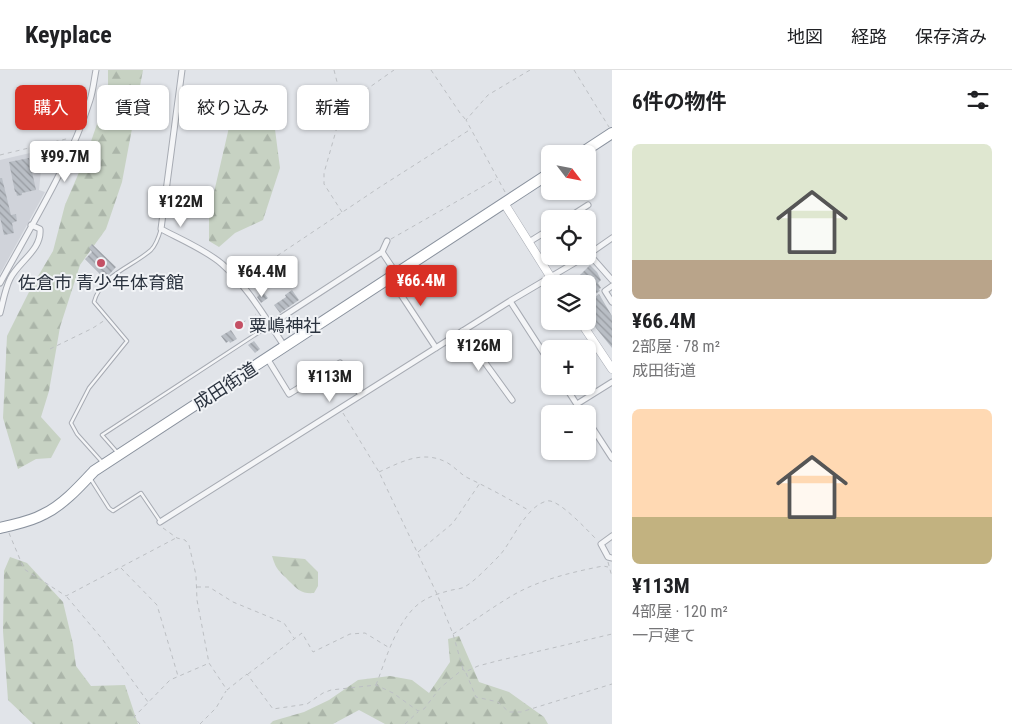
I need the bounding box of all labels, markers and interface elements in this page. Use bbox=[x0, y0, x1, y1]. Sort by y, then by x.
text: Keyplace bbox=[25, 21, 112, 49]
text: 地図 bbox=[787, 26, 823, 47]
text: 経路 bbox=[851, 26, 887, 47]
text: 保存済み bbox=[915, 26, 987, 47]
chip: 購入 bbox=[15, 85, 87, 130]
chip: 賃貸 bbox=[97, 85, 169, 130]
chip: 絞り込み bbox=[179, 85, 287, 130]
chip: 新着 bbox=[297, 85, 369, 130]
icon: filters bbox=[964, 86, 992, 114]
text: 6件の物件 bbox=[632, 90, 727, 114]
pin: ¥99.7M bbox=[24, 140, 106, 183]
north arrow bbox=[541, 145, 596, 200]
map controls bbox=[541, 145, 596, 460]
text: ¥99.7M bbox=[41, 147, 89, 166]
icon: home bbox=[767, 177, 857, 267]
pin: ¥122M bbox=[146, 186, 216, 228]
text: ¥122M bbox=[159, 192, 203, 211]
button: locate bbox=[541, 210, 596, 265]
pin: ¥64.4M bbox=[221, 256, 303, 298]
marker: 佐倉市 青少年体育館 bbox=[95, 257, 107, 269]
text: ¥64.4M bbox=[238, 262, 286, 281]
pin: ¥66.4M bbox=[380, 264, 462, 307]
text: ¥66.4M bbox=[397, 271, 445, 290]
place label: 佐倉市 青少年体育館 bbox=[18, 272, 184, 293]
button: layers bbox=[541, 275, 596, 330]
text: ¥66.4M bbox=[632, 309, 696, 333]
place label: 粟嶋神社 bbox=[249, 315, 321, 336]
marker: 粟嶋神社 bbox=[233, 319, 245, 331]
pin: ¥126M bbox=[444, 330, 514, 372]
text: ¥126M bbox=[457, 336, 501, 355]
text: 2部屋 · 78 m² bbox=[632, 337, 720, 356]
button: + bbox=[541, 340, 596, 395]
street label: 成田街道 bbox=[189, 358, 261, 414]
pin: ¥113M bbox=[295, 360, 365, 403]
text: 成田街道 bbox=[632, 361, 696, 380]
text: ¥113M bbox=[308, 367, 352, 386]
button: − bbox=[541, 405, 596, 460]
icon: home bbox=[767, 442, 857, 532]
text: ¥113M bbox=[632, 574, 690, 598]
text: 4部屋 · 120 m² bbox=[632, 602, 728, 621]
text: 一戸建て bbox=[632, 626, 696, 645]

